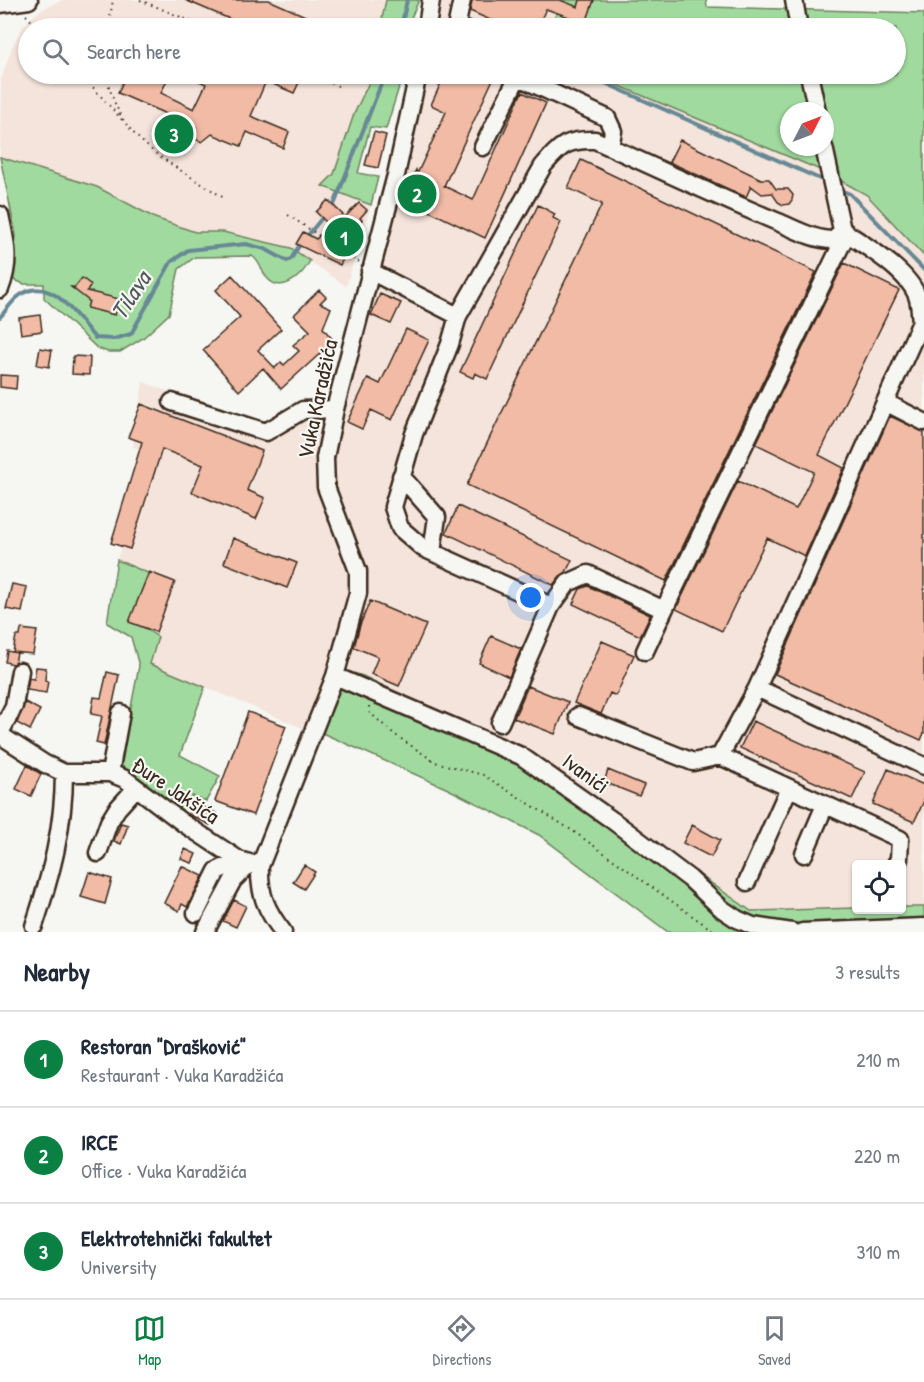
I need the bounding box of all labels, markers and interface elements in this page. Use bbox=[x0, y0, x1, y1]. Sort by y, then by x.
search box bbox=[18, 18, 906, 84]
icon: search bbox=[39, 35, 72, 68]
text: Search here bbox=[87, 36, 181, 66]
north arrow bbox=[780, 102, 834, 156]
pin: 3 bbox=[154, 112, 194, 156]
pin: 2 bbox=[398, 172, 436, 216]
pin: 1 bbox=[324, 214, 364, 260]
water label: Tilava bbox=[103, 263, 159, 325]
street label: Vuka Karadžića bbox=[290, 336, 344, 461]
your location bbox=[516, 583, 545, 612]
street label: Ivanići bbox=[557, 746, 615, 800]
street label: Đure Jakšića bbox=[126, 750, 226, 831]
map controls bbox=[852, 860, 906, 914]
button: locate bbox=[852, 860, 906, 914]
text: Nearby bbox=[24, 954, 90, 989]
text: 3 results bbox=[835, 958, 900, 985]
text: Restoran "Drašković" bbox=[81, 1031, 246, 1061]
text: 1 bbox=[40, 1046, 47, 1073]
text: 210 m bbox=[856, 1046, 900, 1073]
text: Restaurant · Vuka Karadžića bbox=[81, 1061, 283, 1088]
text: IRCE bbox=[81, 1127, 118, 1157]
text: 2 bbox=[39, 1142, 48, 1169]
text: 220 m bbox=[854, 1142, 900, 1169]
text: Office · Vuka Karadžića bbox=[81, 1157, 246, 1184]
text: Elektrotehnički fakultet bbox=[81, 1223, 272, 1253]
text: 3 bbox=[39, 1238, 48, 1265]
text: 310 m bbox=[857, 1238, 900, 1265]
text: University bbox=[81, 1253, 157, 1280]
tab: Map bbox=[133, 1312, 166, 1370]
tab: Directions bbox=[433, 1312, 491, 1370]
tab: Saved bbox=[758, 1312, 791, 1370]

